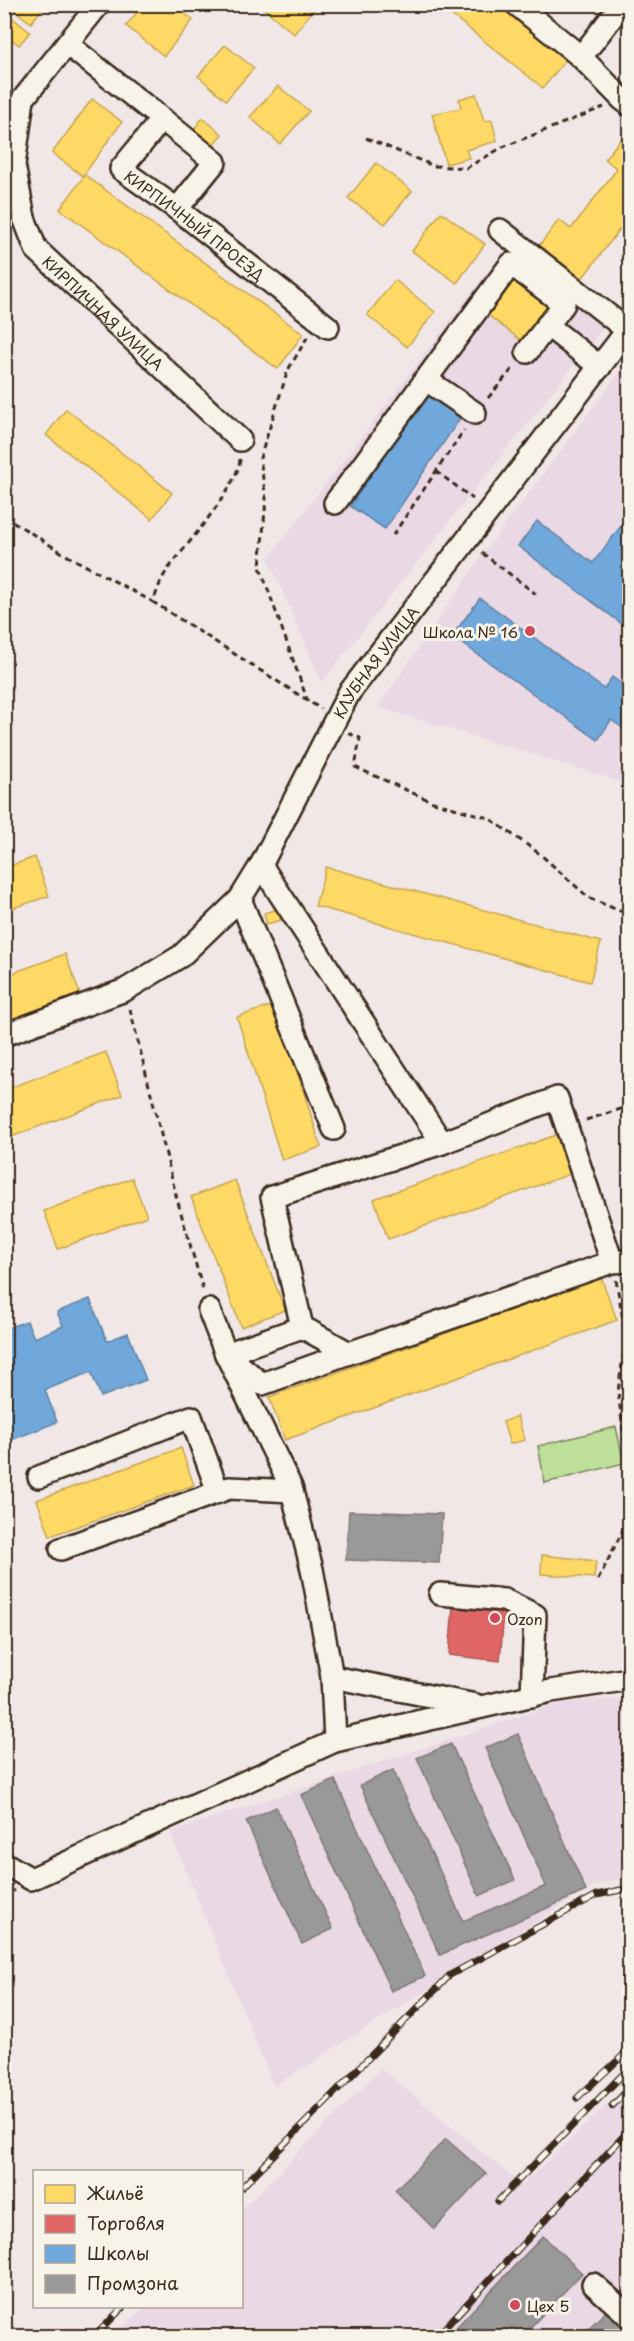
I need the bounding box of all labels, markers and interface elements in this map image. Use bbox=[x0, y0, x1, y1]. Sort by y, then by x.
street label: КИРПИЧНЫЙ ПРОЕЗД bbox=[120, 164, 270, 285]
street label: КИРПИЧНАЯ УЛИЦА bbox=[38, 249, 169, 375]
street label: КЛУБНАЯ УЛИЦА bbox=[326, 601, 424, 722]
place label: Школа № 16 bbox=[423, 620, 518, 643]
marker: Школа № 16 bbox=[523, 624, 537, 638]
place label: Ozon bbox=[507, 1607, 543, 1630]
marker: Ozon bbox=[488, 1611, 502, 1625]
legend bbox=[33, 2170, 243, 2308]
text: Жильё bbox=[86, 2179, 144, 2206]
text: Торговля bbox=[87, 2209, 165, 2236]
text: Школы bbox=[87, 2239, 150, 2266]
text: Промзона bbox=[87, 2269, 179, 2296]
place label: Цех 5 bbox=[527, 2294, 569, 2317]
marker: Цех 5 bbox=[508, 2298, 522, 2312]

